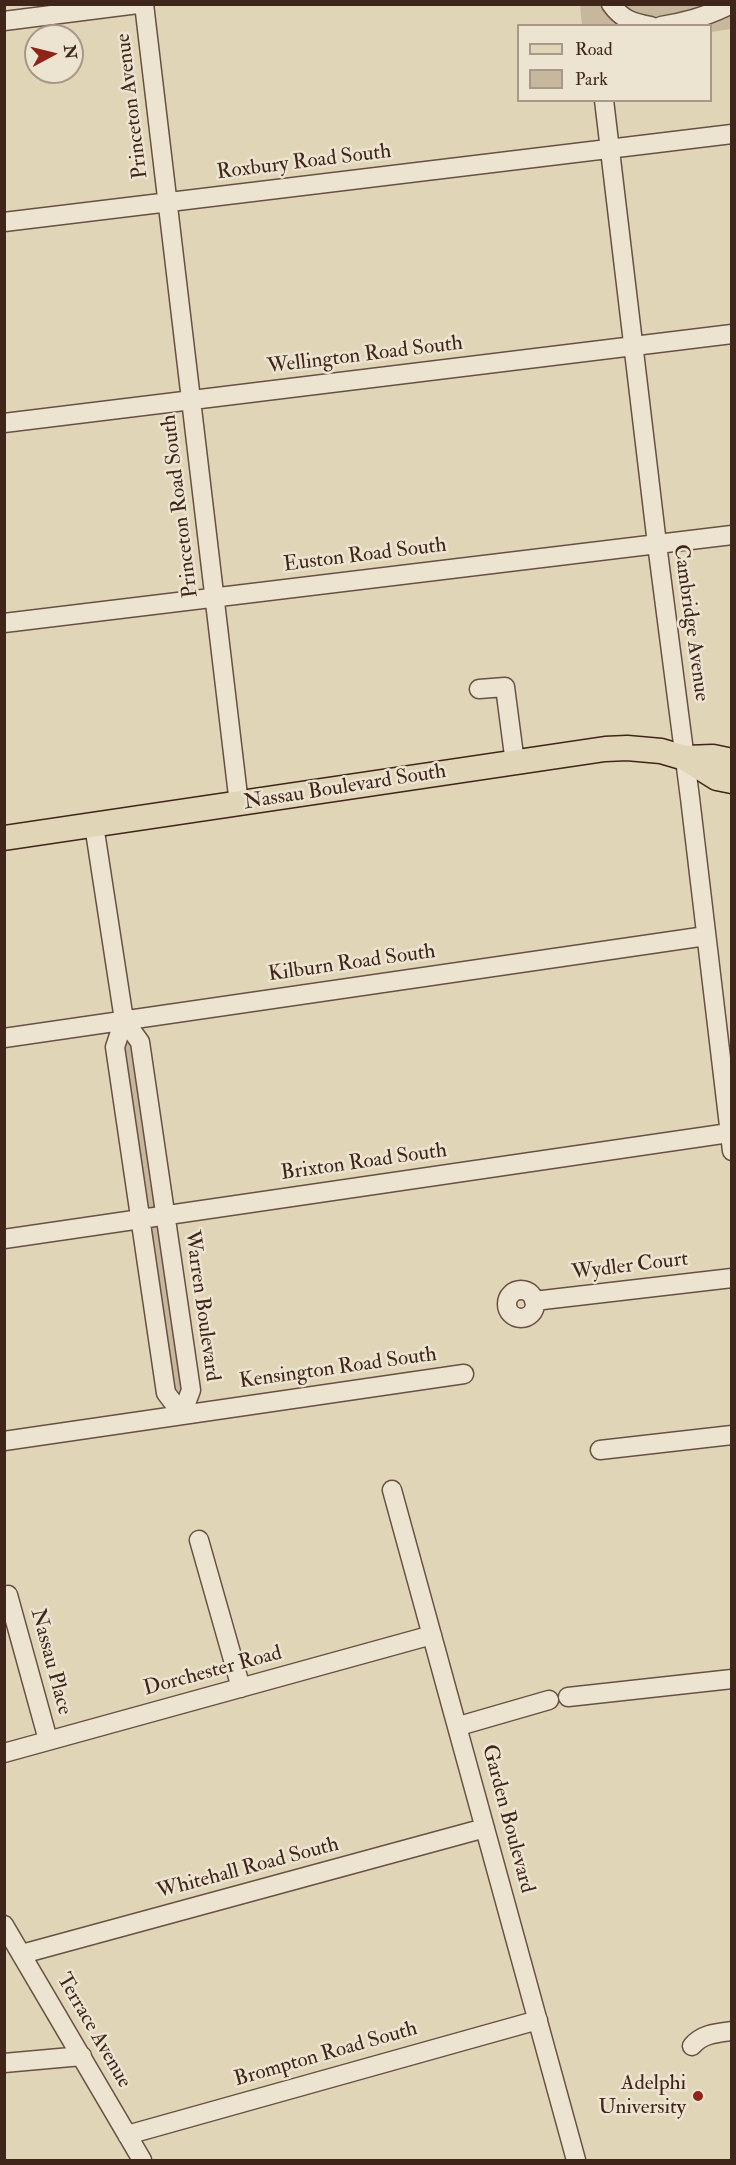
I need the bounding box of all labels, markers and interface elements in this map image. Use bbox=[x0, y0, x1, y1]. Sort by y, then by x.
north arrow bbox=[24, 24, 84, 84]
legend bbox=[517, 24, 712, 102]
street label: Princeton Avenue bbox=[112, 32, 154, 180]
text: Road bbox=[575, 38, 613, 61]
text: N bbox=[59, 44, 81, 60]
text: Park bbox=[575, 68, 608, 91]
street label: Roxbury Road South bbox=[215, 140, 393, 186]
street label: Wellington Road South bbox=[266, 332, 464, 380]
street label: Princeton Road South bbox=[157, 413, 205, 599]
street label: Euston Road South bbox=[282, 533, 448, 579]
street label: Cambridge Avenue bbox=[667, 543, 713, 703]
street label: Nassau Boulevard South bbox=[242, 760, 448, 816]
street label: Kilburn Road South bbox=[267, 940, 437, 988]
street label: Brixton Road South bbox=[279, 1139, 449, 1187]
street label: Warren Boulevard bbox=[178, 1229, 224, 1383]
street label: Wydler Court bbox=[570, 1247, 690, 1287]
street label: Kensington Road South bbox=[238, 1343, 438, 1395]
street label: Nassau Place bbox=[24, 1606, 76, 1718]
street label: Dorchester Road bbox=[141, 1641, 285, 1703]
street label: Garden Boulevard bbox=[475, 1742, 539, 1896]
street label: Whitehall Road South bbox=[154, 1833, 342, 1905]
street label: Terrace Avenue bbox=[50, 1969, 136, 2093]
street label: Brompton Road South bbox=[232, 2017, 420, 2093]
place label: Adelphi University bbox=[598, 2071, 686, 2121]
marker: Adelphi University bbox=[691, 2089, 705, 2103]

